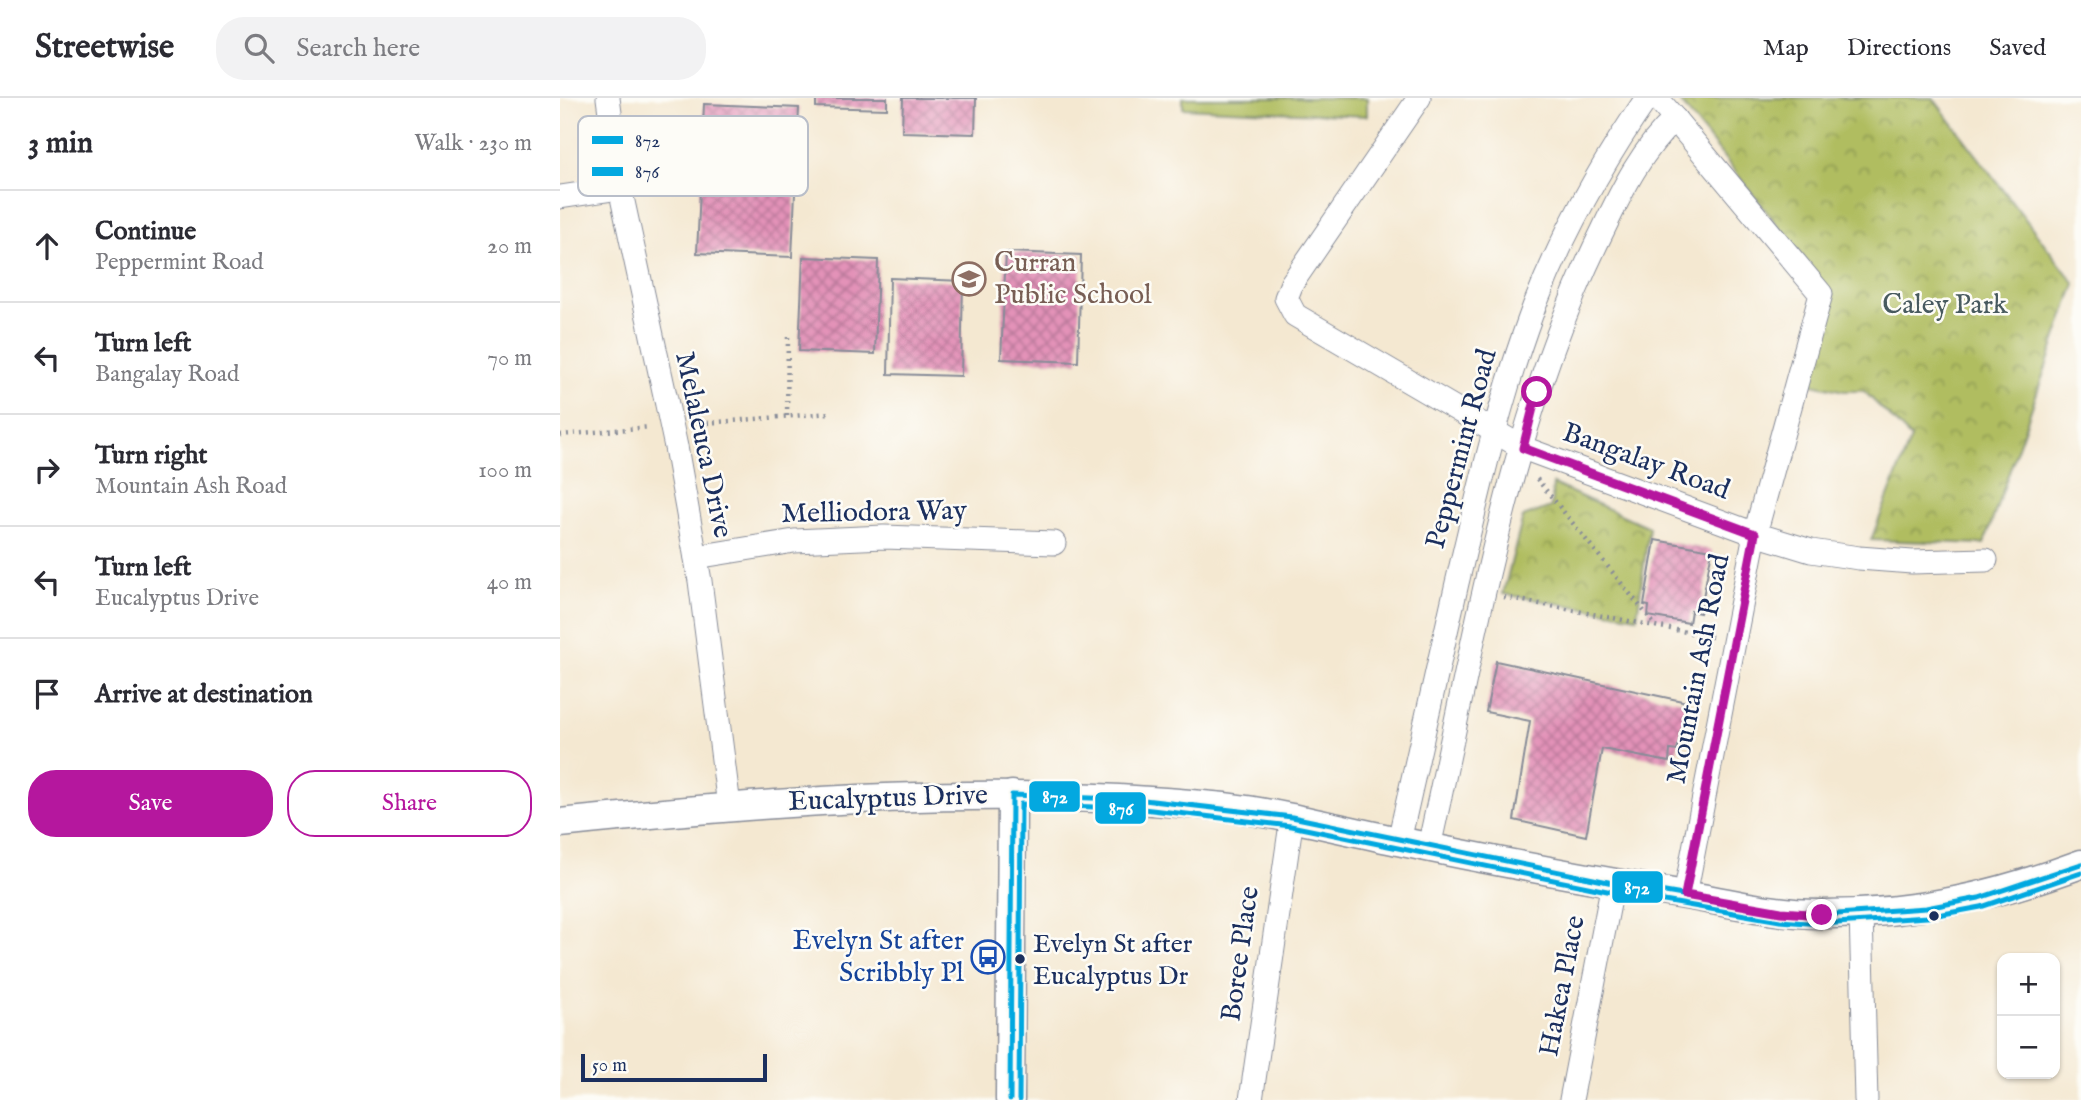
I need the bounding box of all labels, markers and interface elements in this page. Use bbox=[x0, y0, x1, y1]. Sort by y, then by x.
search box bbox=[216, 17, 706, 80]
text: Streetwise bbox=[35, 27, 174, 69]
icon: search bbox=[240, 29, 278, 67]
text: Search here bbox=[296, 32, 420, 65]
text: Map bbox=[1763, 33, 1809, 64]
text: Directions bbox=[1847, 33, 1951, 64]
text: Saved bbox=[1989, 33, 2046, 64]
legend bbox=[578, 116, 808, 196]
text: 3 min bbox=[28, 125, 93, 163]
text: Walk · 230 m bbox=[414, 129, 532, 158]
text: 872 bbox=[635, 130, 660, 154]
text: 876 bbox=[635, 161, 660, 185]
text: Continue bbox=[95, 215, 196, 248]
icon: ahead bbox=[28, 227, 66, 265]
text: 20 m bbox=[487, 232, 532, 261]
place label: Curran Public School bbox=[994, 246, 1152, 313]
text: Peppermint Road bbox=[95, 248, 264, 277]
school or university icon: Curran Public School bbox=[950, 260, 988, 298]
park label: Caley Park bbox=[1882, 288, 2009, 323]
text: Turn left bbox=[95, 327, 192, 360]
icon: left bbox=[28, 339, 66, 377]
text: 70 m bbox=[487, 344, 532, 373]
street label: Peppermint Road bbox=[1419, 345, 1505, 553]
street label: Melaleuca Drive bbox=[666, 349, 740, 541]
text: Bangalay Road bbox=[95, 360, 239, 389]
route start bbox=[1521, 376, 1552, 407]
street label: Bangalay Road bbox=[1558, 416, 1735, 508]
text: Turn right bbox=[95, 439, 208, 472]
icon: right bbox=[28, 451, 66, 489]
text: 100 m bbox=[478, 456, 532, 485]
text: Mountain Ash Road bbox=[95, 472, 287, 501]
street label: Melliodora Way bbox=[781, 494, 967, 532]
text: Turn left bbox=[95, 551, 192, 584]
street label: Mountain Ash Road bbox=[1660, 551, 1738, 787]
icon: left bbox=[28, 563, 66, 601]
text: 40 m bbox=[487, 568, 532, 597]
text: Eucalyptus Drive bbox=[95, 584, 259, 613]
icon: arrive bbox=[28, 675, 66, 713]
text: Arrive at destination bbox=[95, 678, 313, 711]
button: Save bbox=[28, 770, 273, 837]
button: Share bbox=[287, 770, 532, 837]
street label: Eucalyptus Drive bbox=[788, 778, 989, 820]
line badge: 872 bbox=[1028, 780, 1081, 813]
text: 872 bbox=[1042, 786, 1068, 810]
line badge: 876 bbox=[1094, 791, 1147, 825]
text: 876 bbox=[1109, 798, 1134, 822]
line badge: 872 bbox=[1611, 870, 1664, 904]
text: 872 bbox=[1624, 877, 1650, 901]
street label: Boree Place bbox=[1214, 884, 1268, 1024]
route end bbox=[1806, 899, 1837, 930]
unlabelled marker bbox=[1927, 909, 1941, 923]
street label: Hakea Place bbox=[1532, 912, 1594, 1059]
place label: Evelyn St after Scribbly Pl bbox=[792, 924, 964, 991]
place label: Evelyn St after Eucalyptus Dr bbox=[1033, 928, 1193, 993]
bus stop icon: Evelyn St after Scribbly Pl bbox=[969, 938, 1007, 976]
marker: Evelyn St after Eucalyptus Dr bbox=[1013, 952, 1027, 966]
map controls bbox=[1997, 953, 2060, 1079]
button: + bbox=[1997, 953, 2060, 1016]
button: − bbox=[1997, 1016, 2060, 1079]
scale bar bbox=[581, 1051, 766, 1083]
text: 50 m bbox=[592, 1054, 627, 1078]

